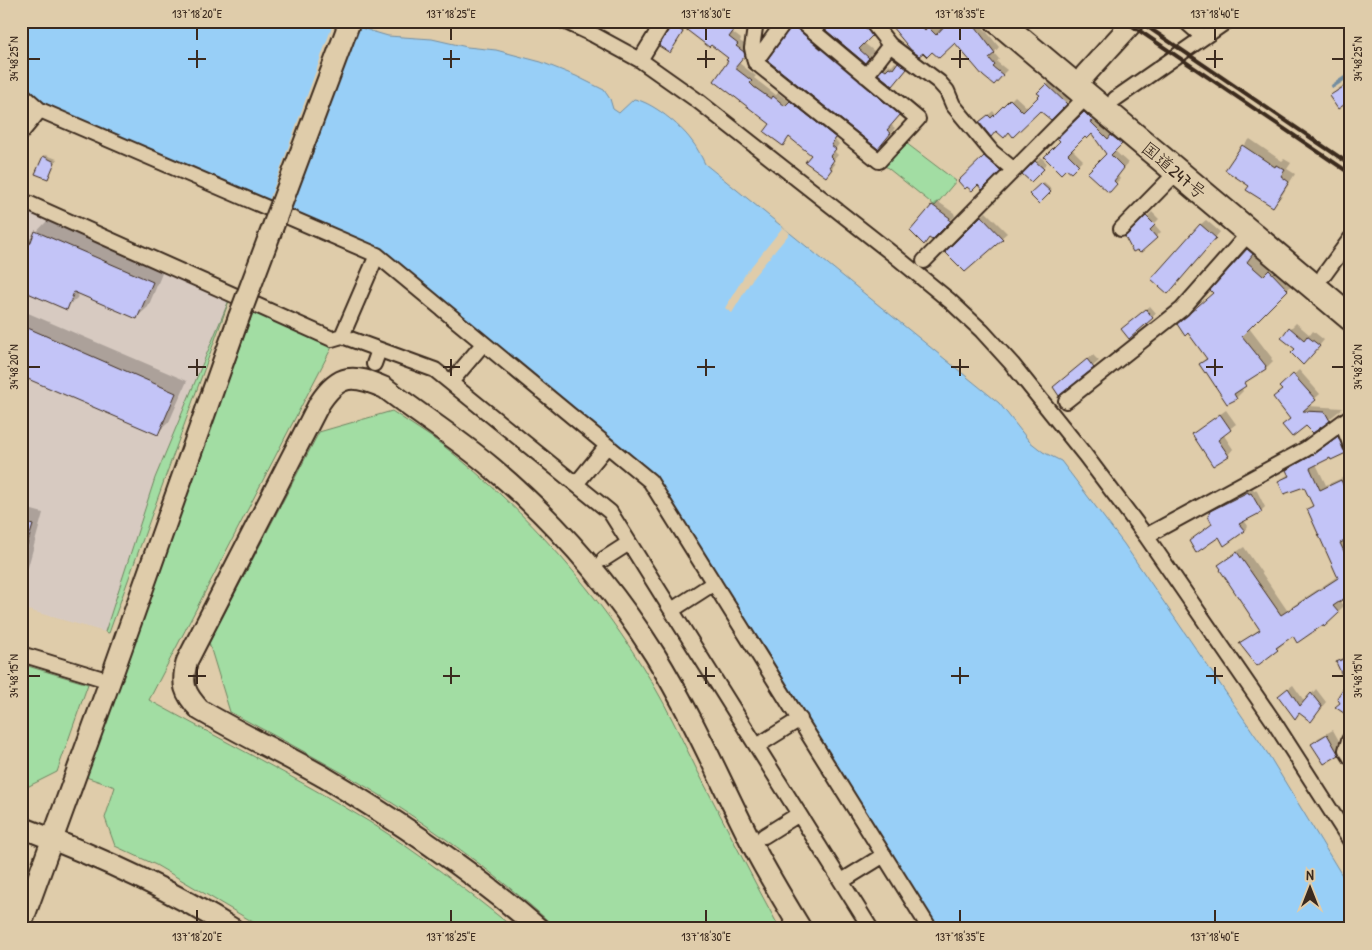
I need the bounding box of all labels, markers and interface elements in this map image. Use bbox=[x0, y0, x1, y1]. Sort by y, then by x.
text: 137°18'20"E bbox=[172, 5, 223, 22]
text: 137°18'25"E bbox=[426, 5, 476, 22]
text: 137°18'30"E bbox=[681, 5, 732, 22]
text: 137°18'35"E bbox=[935, 5, 985, 22]
text: 137°18'40"E bbox=[1191, 5, 1240, 22]
text: 34°48'25"N bbox=[5, 36, 22, 82]
text: 34°48'25"N bbox=[1349, 36, 1366, 82]
street label: 国道247号 bbox=[1136, 135, 1212, 205]
text: 34°48'20"N bbox=[5, 344, 22, 390]
text: 34°48'20"N bbox=[1349, 344, 1366, 390]
text: 34°48'15"N bbox=[5, 654, 22, 698]
text: 34°48'15"N bbox=[1349, 654, 1366, 698]
north arrow bbox=[1284, 862, 1334, 912]
text: N bbox=[1306, 865, 1314, 884]
text: 137°18'20"E bbox=[172, 928, 223, 945]
text: 137°18'25"E bbox=[426, 928, 476, 945]
text: 137°18'30"E bbox=[681, 928, 732, 945]
text: 137°18'35"E bbox=[935, 928, 985, 945]
text: 137°18'40"E bbox=[1191, 928, 1240, 945]

